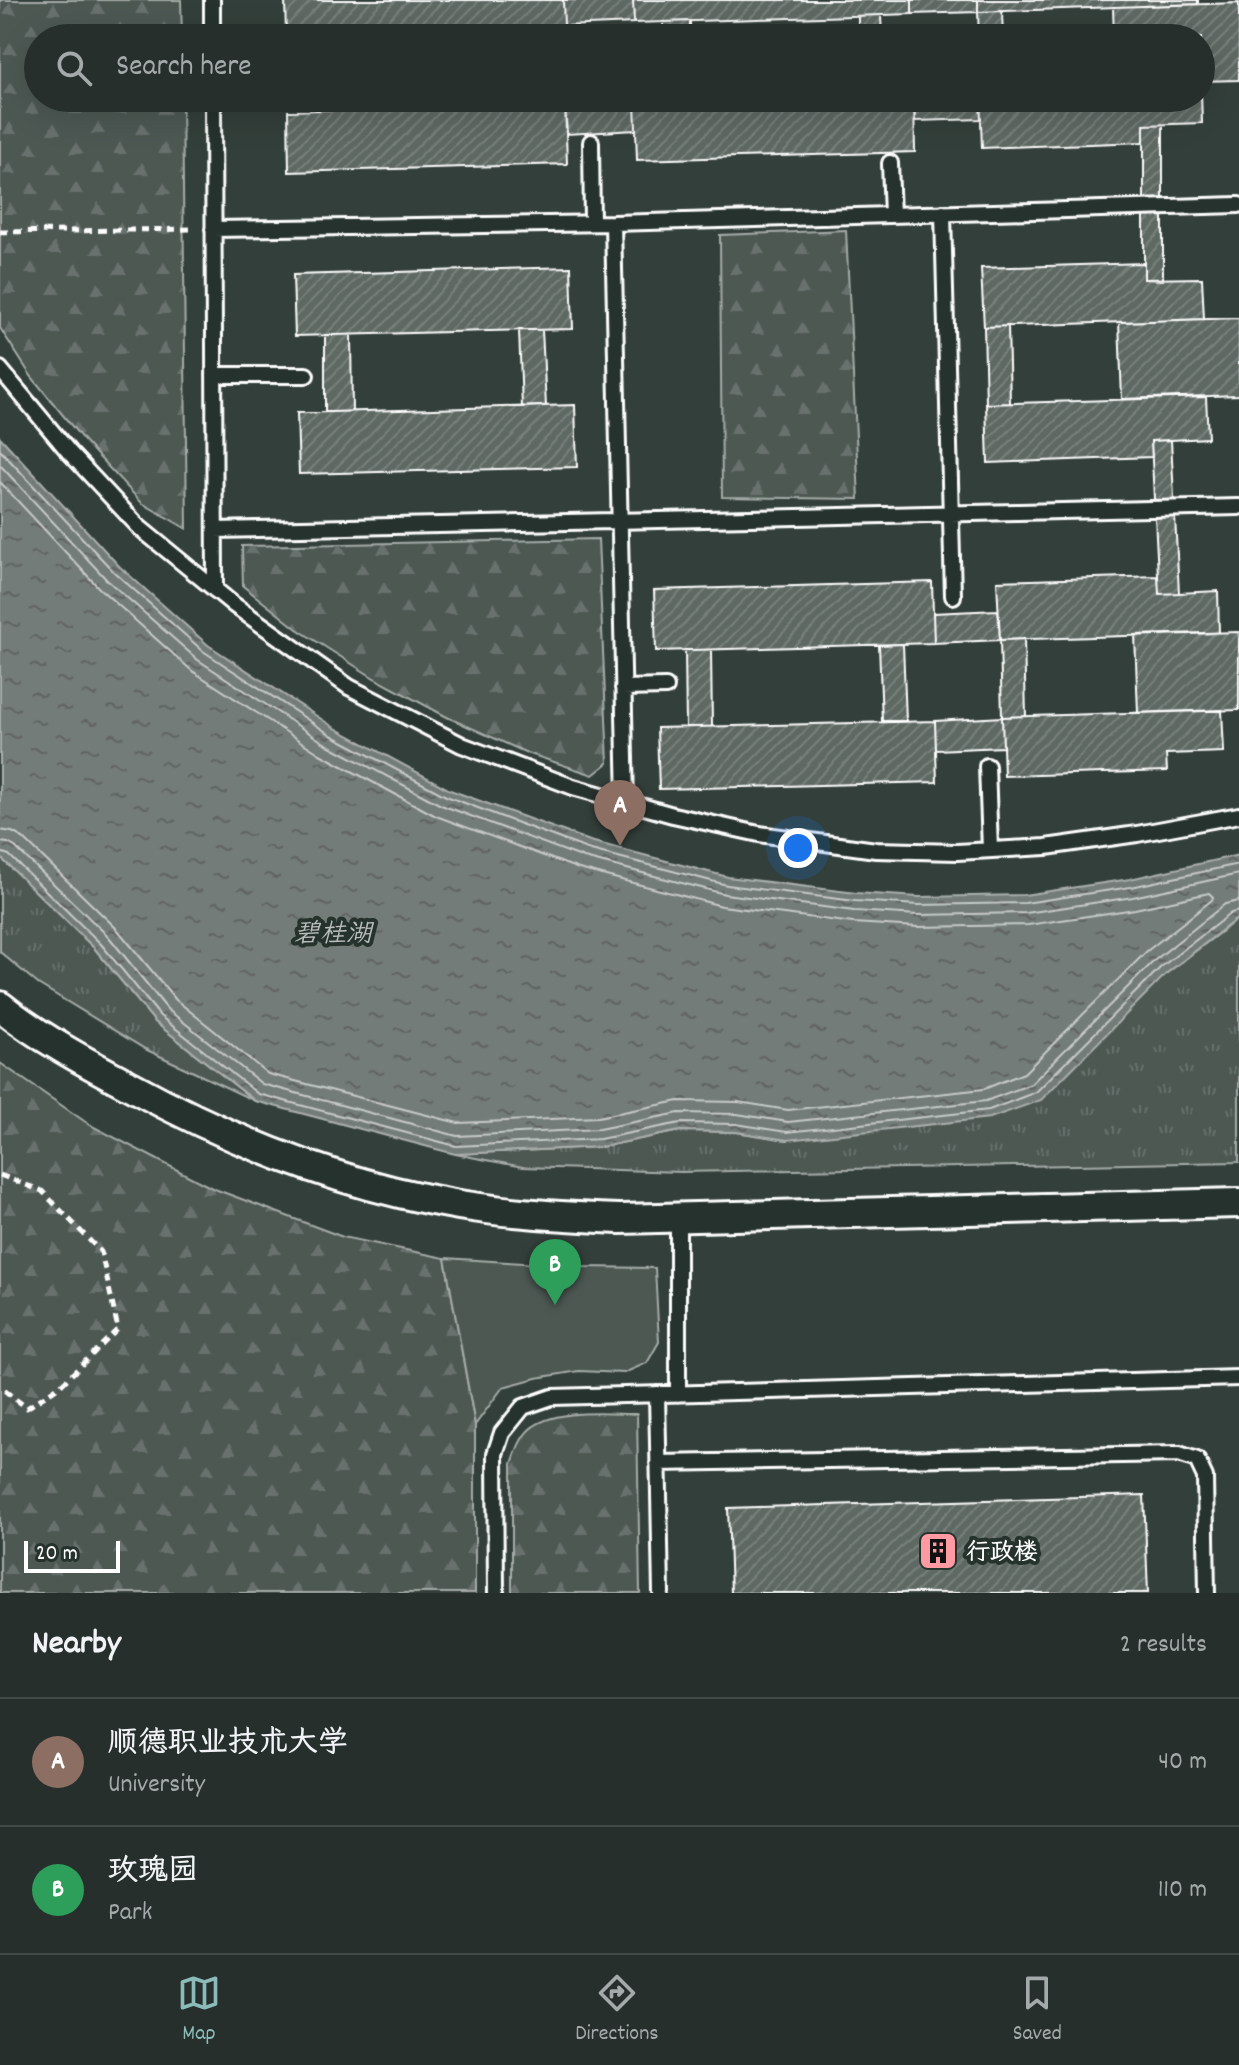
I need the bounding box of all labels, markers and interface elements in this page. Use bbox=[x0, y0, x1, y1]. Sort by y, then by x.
search box bbox=[24, 24, 1215, 112]
icon: search bbox=[52, 46, 96, 90]
text: Search here bbox=[116, 47, 252, 90]
pin: A bbox=[594, 780, 646, 846]
your location bbox=[778, 828, 818, 868]
water label: 碧桂湖 bbox=[294, 917, 375, 954]
pin: B bbox=[529, 1239, 581, 1305]
building icon: 行政楼 bbox=[917, 1530, 959, 1572]
scale bar bbox=[24, 1537, 120, 1573]
place label: 行政楼 bbox=[966, 1537, 1038, 1571]
text: 20 m bbox=[36, 1539, 78, 1570]
text: Nearby bbox=[32, 1621, 121, 1670]
text: 2 results bbox=[1120, 1627, 1207, 1664]
text: 顺德职业技术大学 bbox=[108, 1724, 348, 1767]
text: A bbox=[51, 1744, 65, 1781]
text: 40 m bbox=[1158, 1744, 1207, 1781]
text: University bbox=[108, 1767, 205, 1804]
text: 玫瑰园 bbox=[108, 1852, 198, 1895]
text: B bbox=[52, 1872, 64, 1909]
text: 110 m bbox=[1158, 1872, 1207, 1909]
text: Park bbox=[108, 1895, 152, 1932]
tab: Map bbox=[177, 1971, 221, 2050]
tab: Directions bbox=[575, 1971, 659, 2050]
tab: Saved bbox=[1013, 1971, 1062, 2050]

